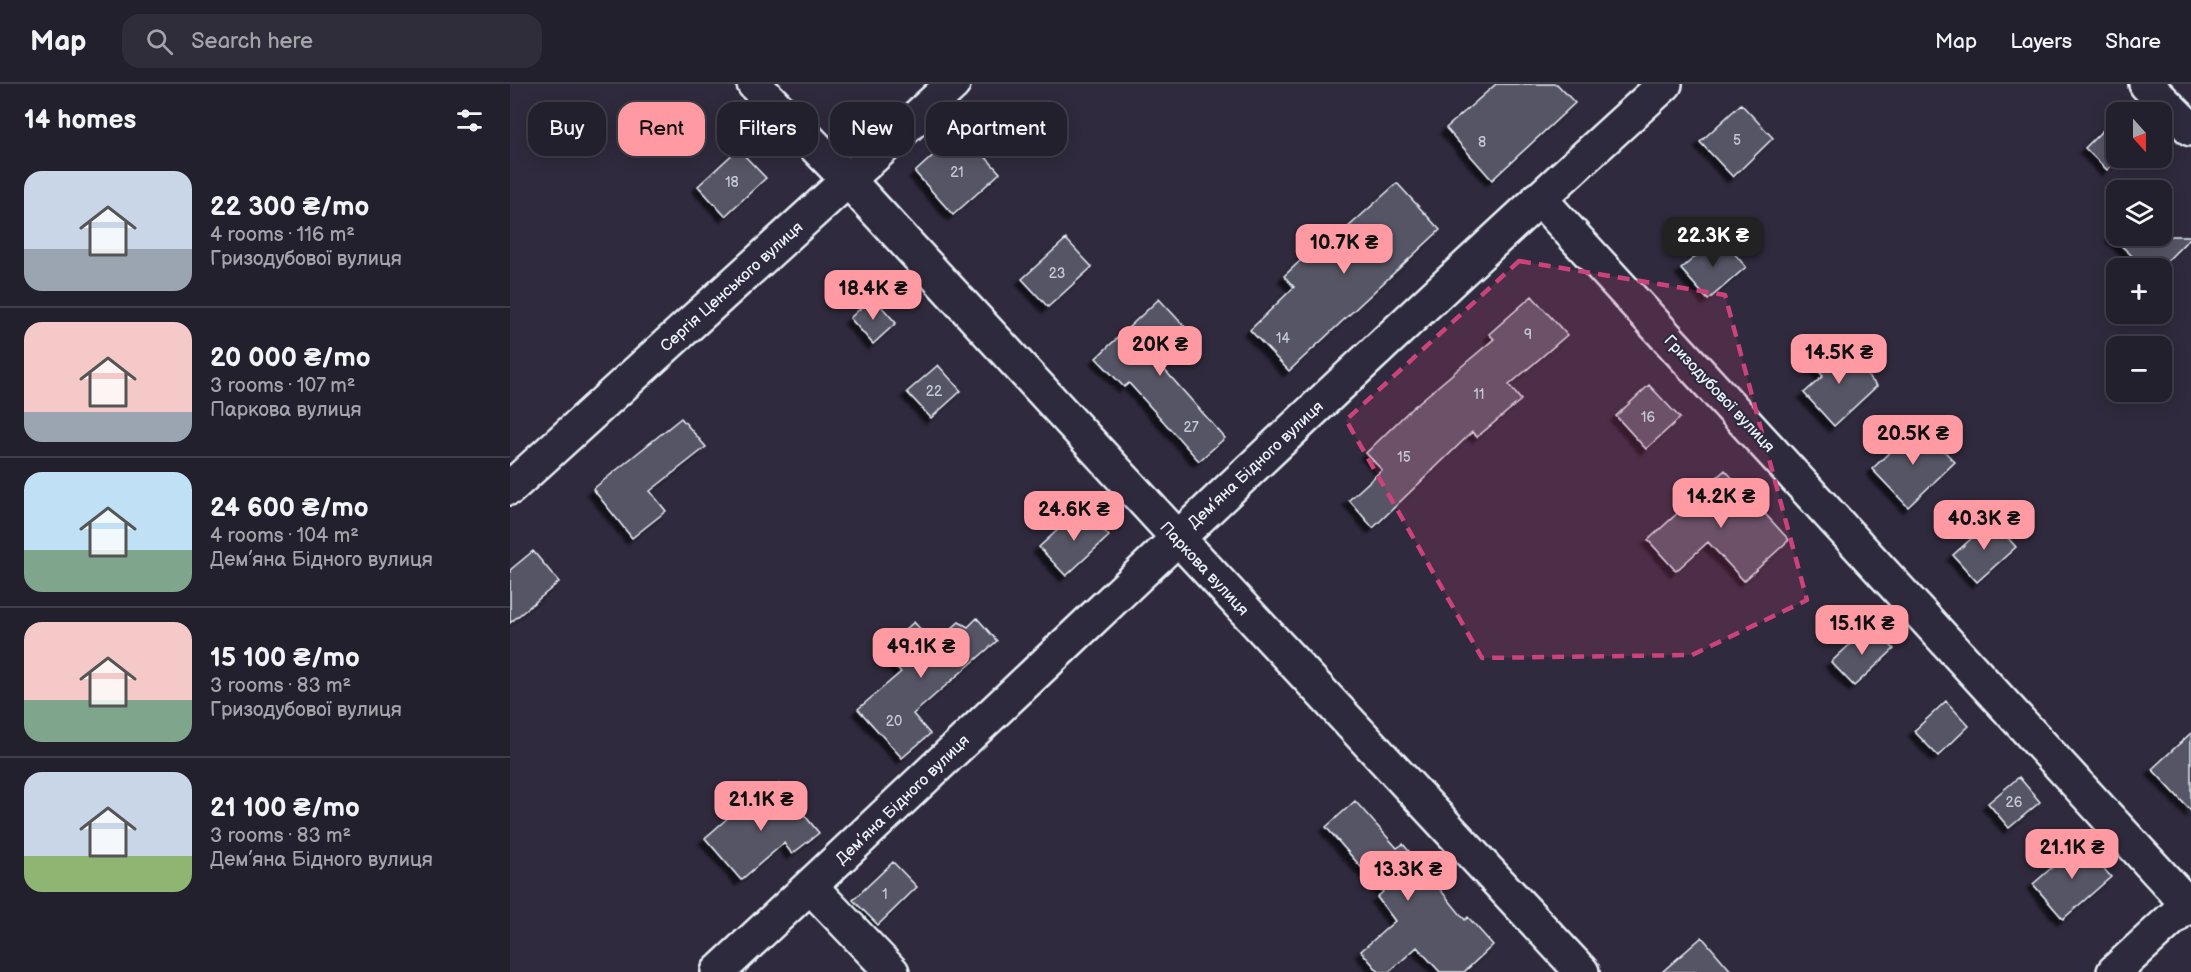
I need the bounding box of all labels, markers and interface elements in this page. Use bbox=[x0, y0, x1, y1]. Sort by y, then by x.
search box bbox=[122, 14, 542, 68]
text: Map bbox=[30, 25, 86, 58]
icon: search bbox=[143, 25, 176, 58]
text: Search here bbox=[191, 28, 313, 55]
text: Map bbox=[1935, 29, 1977, 54]
text: Layers bbox=[2010, 29, 2072, 54]
text: Share bbox=[2105, 29, 2161, 54]
chip: Buy bbox=[528, 102, 606, 156]
chip: Rent bbox=[618, 102, 705, 156]
chip: Filters bbox=[717, 102, 818, 156]
chip: New bbox=[830, 102, 914, 156]
chip: Apartment bbox=[926, 102, 1067, 156]
north arrow bbox=[2106, 102, 2172, 168]
map controls bbox=[2106, 102, 2172, 402]
icon: filters bbox=[453, 104, 486, 137]
text: 14 homes bbox=[24, 105, 136, 136]
house number: 5 bbox=[1733, 132, 1741, 149]
house number: 8 bbox=[1478, 134, 1486, 151]
house number: 21 bbox=[950, 164, 964, 181]
house number: 18 bbox=[725, 174, 739, 191]
button: layers bbox=[2106, 180, 2172, 246]
text: 22 300 ₴/mo bbox=[210, 192, 369, 223]
icon: home bbox=[72, 195, 144, 267]
pin: 22.3K ₴ bbox=[1658, 217, 1768, 268]
street label: Сергія Ценського вулиця bbox=[657, 218, 807, 356]
text: 4 rooms · 116 m² bbox=[210, 223, 355, 247]
pin: 10.7K ₴ bbox=[1289, 224, 1399, 275]
text: 22.3K ₴ bbox=[1677, 224, 1749, 248]
text: 10.7K ₴ bbox=[1310, 231, 1378, 255]
text: Гризодубової вулиця bbox=[210, 247, 402, 271]
button: + bbox=[2106, 258, 2172, 324]
house number: 23 bbox=[1049, 265, 1065, 282]
pin: 18.4K ₴ bbox=[818, 270, 928, 321]
text: 18.4K ₴ bbox=[839, 277, 907, 301]
pin: 20K ₴ bbox=[1118, 326, 1202, 377]
house number: 9 bbox=[1524, 326, 1532, 343]
house number: 14 bbox=[1276, 330, 1290, 347]
street label: Гризодубової вулиця bbox=[1660, 331, 1778, 457]
text: 20K ₴ bbox=[1132, 333, 1188, 357]
pin: 14.5K ₴ bbox=[1784, 334, 1894, 385]
button: − bbox=[2106, 336, 2172, 402]
text: 14.5K ₴ bbox=[1805, 341, 1873, 365]
text: 20 000 ₴/mo bbox=[210, 343, 370, 374]
icon: home bbox=[72, 346, 144, 418]
text: 3 rooms · 107 m² bbox=[210, 374, 355, 398]
house number: 22 bbox=[926, 383, 943, 400]
house number: 11 bbox=[1474, 386, 1484, 403]
street label: Дем’яна Бідного вулиця bbox=[1184, 397, 1328, 533]
text: Паркова вулиця bbox=[210, 398, 362, 422]
house number: 16 bbox=[1641, 409, 1655, 426]
pin: 20.5K ₴ bbox=[1858, 415, 1968, 466]
house number: 27 bbox=[1183, 419, 1199, 436]
text: 20.5K ₴ bbox=[1877, 422, 1949, 446]
house number: 15 bbox=[1397, 449, 1411, 466]
pin: 14.2K ₴ bbox=[1666, 478, 1776, 529]
text: 14.2K ₴ bbox=[1687, 485, 1755, 509]
pin: 24.6K ₴ bbox=[1019, 491, 1129, 542]
text: 24 600 ₴/mo bbox=[210, 493, 369, 524]
icon: home bbox=[72, 496, 144, 568]
text: 24.6K ₴ bbox=[1038, 498, 1110, 522]
pin: 40.3K ₴ bbox=[1929, 500, 2039, 551]
text: 40.3K ₴ bbox=[1948, 507, 2020, 531]
street label: Паркова вулиця bbox=[1156, 518, 1252, 620]
text: 4 rooms · 104 m² bbox=[210, 524, 359, 548]
text: Дем’яна Бідного вулиця bbox=[210, 548, 433, 572]
pin: 15.1K ₴ bbox=[1807, 605, 1917, 656]
text: 15.1K ₴ bbox=[1829, 612, 1895, 636]
pin: 49.1K ₴ bbox=[866, 628, 976, 679]
text: 49.1K ₴ bbox=[887, 635, 955, 659]
text: 15 100 ₴/mo bbox=[210, 643, 360, 674]
icon: home bbox=[72, 646, 144, 718]
text: 3 rooms · 83 m² bbox=[210, 674, 351, 698]
text: Гризодубової вулиця bbox=[210, 698, 402, 722]
house number: 20 bbox=[886, 713, 902, 730]
street label: Дем’яна Бідного вулиця bbox=[832, 731, 974, 869]
pin: 21.1K ₴ bbox=[706, 781, 816, 832]
text: 21.1K ₴ bbox=[728, 788, 794, 812]
text: 21 100 ₴/mo bbox=[210, 793, 360, 824]
house number: 26 bbox=[2006, 794, 2023, 811]
icon: home bbox=[72, 796, 144, 868]
text: 3 rooms · 83 m² bbox=[210, 824, 351, 848]
pin: 21.1K ₴ bbox=[2017, 829, 2127, 880]
text: 21.1K ₴ bbox=[2039, 836, 2105, 860]
text: Дем’яна Бідного вулиця bbox=[210, 848, 433, 872]
pin: 13.3K ₴ bbox=[1353, 851, 1463, 902]
text: 13.3K ₴ bbox=[1374, 858, 1442, 882]
house number: 1 bbox=[882, 886, 888, 903]

